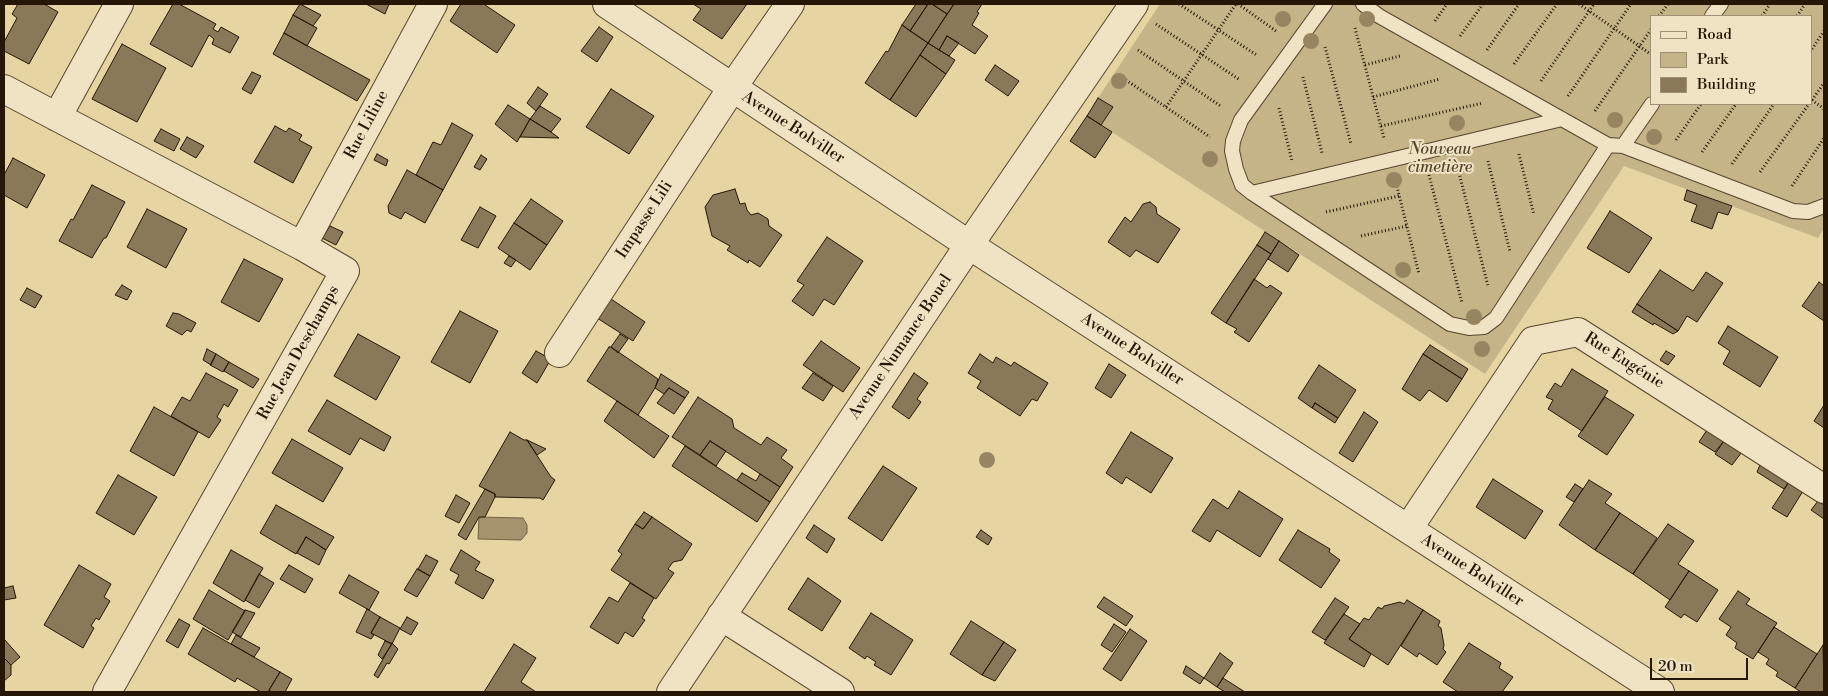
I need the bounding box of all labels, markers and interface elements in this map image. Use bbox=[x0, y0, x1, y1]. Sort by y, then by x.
legend bbox=[1650, 15, 1813, 105]
text: Road bbox=[1697, 25, 1732, 44]
text: Park bbox=[1697, 50, 1728, 69]
text: Building bbox=[1697, 75, 1756, 94]
street label: Rue Liline bbox=[341, 87, 393, 163]
street label: Avenue Bolviller bbox=[738, 88, 848, 168]
park label: Nouveau cimetière bbox=[1408, 140, 1472, 178]
street label: Impasse Lili bbox=[613, 178, 677, 262]
street label: Avenue Numance Bouel bbox=[845, 271, 957, 423]
street label: Rue Jean Deschamps bbox=[254, 282, 344, 424]
street label: Avenue Bolviller bbox=[1077, 310, 1187, 390]
street label: Rue Eugénie bbox=[1580, 329, 1668, 393]
street label: Avenue Bolviller bbox=[1417, 531, 1527, 611]
scale bar bbox=[1653, 648, 1750, 680]
text: 20 m bbox=[1658, 657, 1693, 676]

